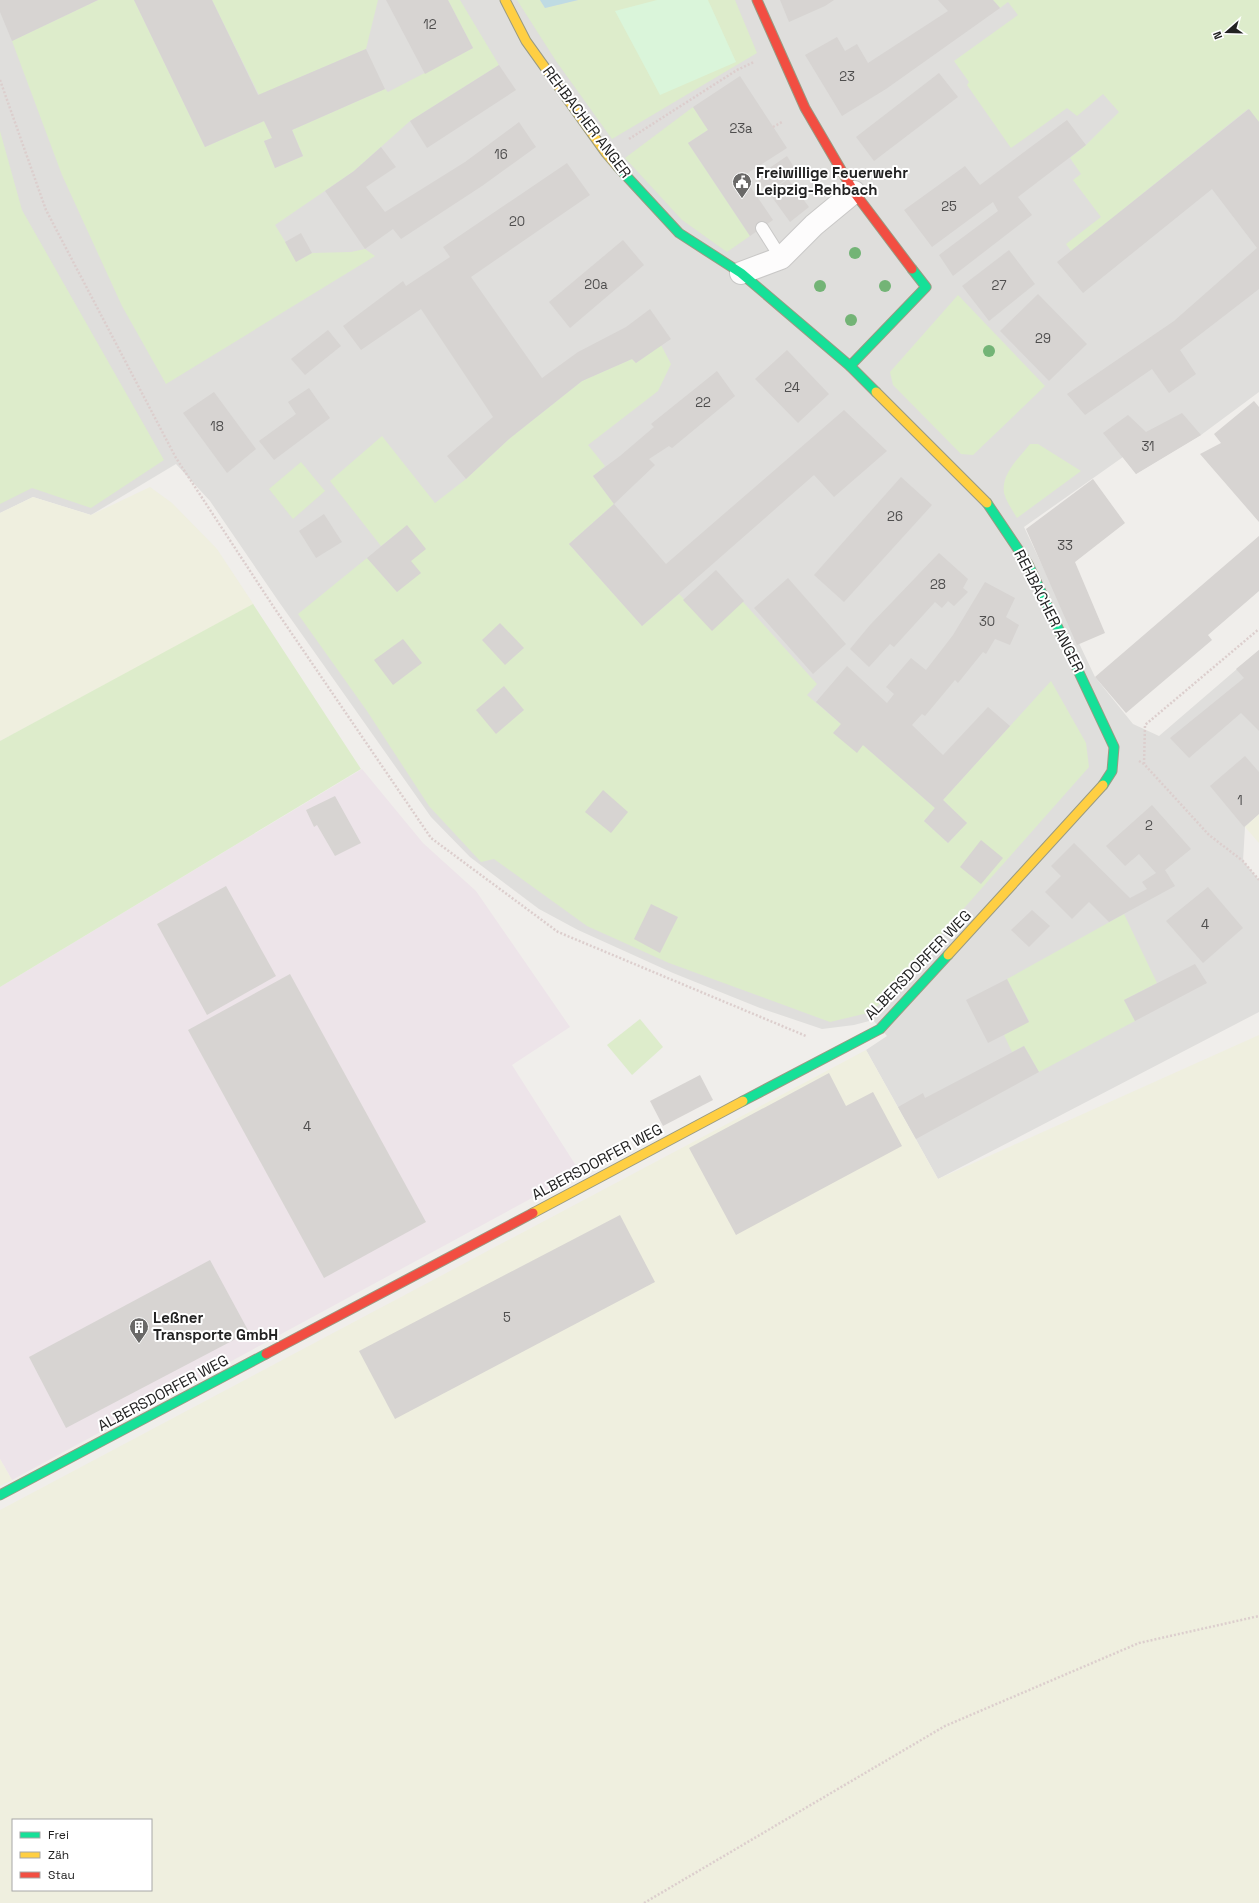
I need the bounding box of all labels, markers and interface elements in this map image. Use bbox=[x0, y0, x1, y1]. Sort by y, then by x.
north arrow bbox=[1207, 12, 1247, 52]
house number: 12 bbox=[423, 16, 437, 33]
text: N bbox=[1210, 30, 1225, 41]
street label: REHBACHER ANGER bbox=[539, 62, 636, 181]
house number: 23 bbox=[839, 68, 855, 85]
house number: 23a bbox=[729, 120, 753, 137]
house number: 16 bbox=[494, 146, 508, 163]
place label: Freiwillige Feuerwehr Leipzig-Rehbach bbox=[756, 163, 908, 199]
public building icon: Freiwillige Feuerwehr Leipzig-Rehbach bbox=[731, 171, 753, 199]
house number: 25 bbox=[941, 198, 957, 215]
house number: 20 bbox=[509, 213, 525, 230]
house number: 20a bbox=[584, 276, 608, 293]
house number: 27 bbox=[991, 277, 1007, 294]
house number: 29 bbox=[1035, 330, 1051, 347]
house number: 24 bbox=[784, 379, 800, 396]
house number: 22 bbox=[695, 394, 711, 411]
house number: 18 bbox=[210, 418, 224, 435]
house number: 31 bbox=[1141, 438, 1155, 455]
house number: 26 bbox=[887, 508, 903, 525]
house number: 33 bbox=[1057, 537, 1073, 554]
street label: REHBACHER ANGER bbox=[1010, 546, 1089, 675]
house number: 28 bbox=[930, 576, 946, 593]
house number: 30 bbox=[979, 613, 995, 630]
house number: 1 bbox=[1237, 792, 1243, 809]
house number: 2 bbox=[1145, 817, 1153, 834]
street label: ALBERSDORFER WEG bbox=[860, 906, 975, 1024]
house number: 4 bbox=[1201, 916, 1209, 933]
house number: 4 bbox=[303, 1118, 311, 1135]
street label: ALBERSDORFER WEG bbox=[528, 1119, 665, 1204]
place label: Leßner Transporte GmbH bbox=[153, 1308, 278, 1344]
house number: 5 bbox=[503, 1309, 511, 1326]
building icon: Leßner Transporte GmbH bbox=[128, 1316, 150, 1344]
street label: ALBERSDORFER WEG bbox=[94, 1350, 231, 1435]
legend bbox=[12, 1819, 152, 1891]
text: Frei bbox=[48, 1827, 69, 1843]
text: Zäh bbox=[48, 1847, 69, 1863]
text: Stau bbox=[48, 1867, 75, 1883]

